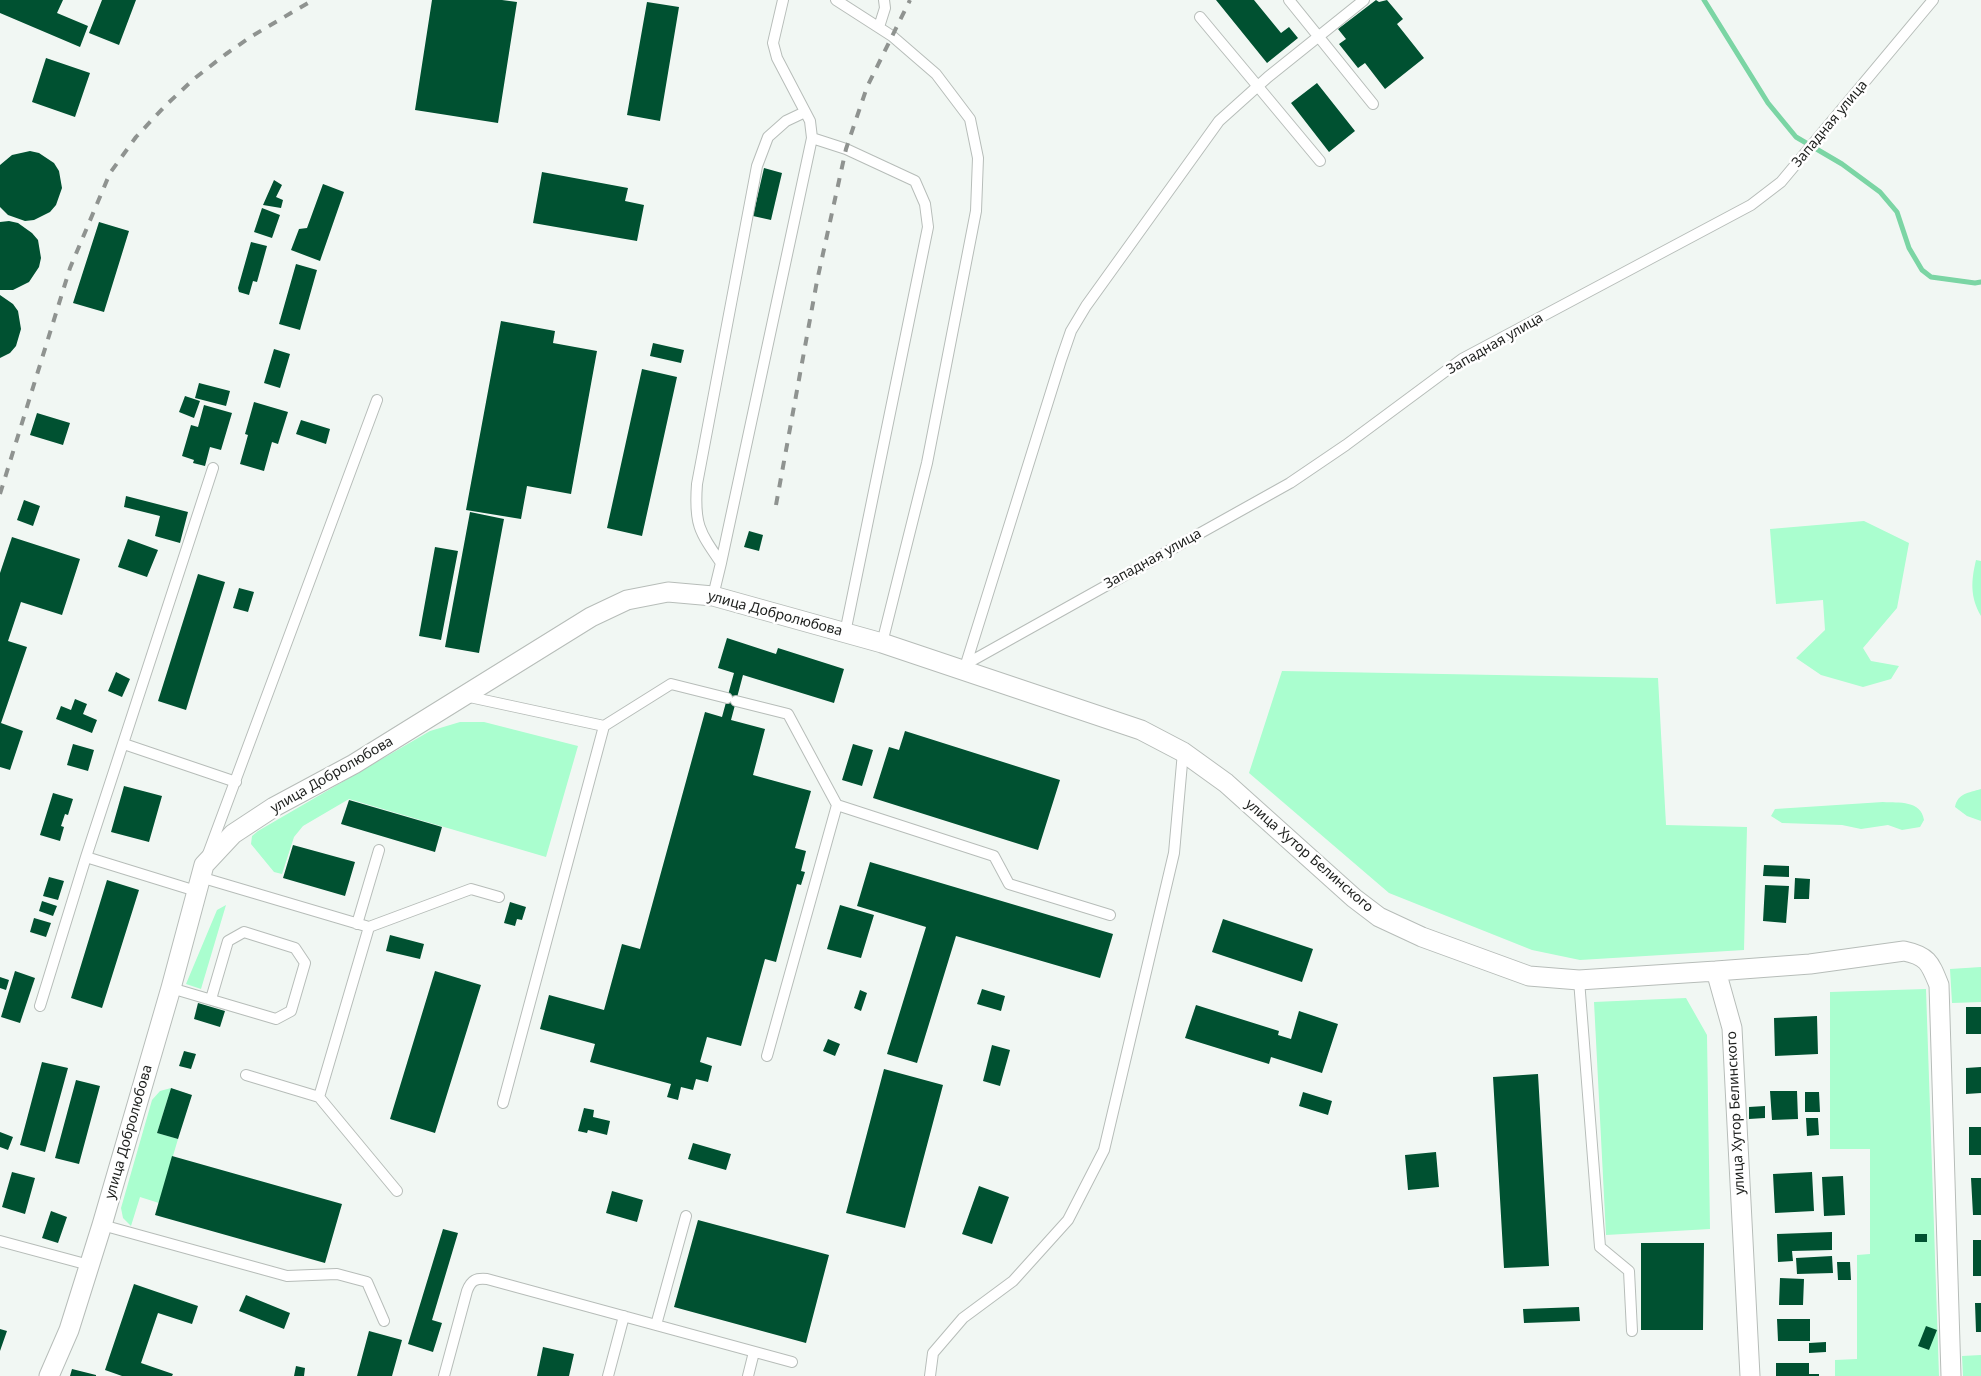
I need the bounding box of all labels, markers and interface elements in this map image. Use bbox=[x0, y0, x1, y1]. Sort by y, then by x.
street label: Западная улица bbox=[1789, 77, 1871, 171]
street label: Западная улица bbox=[1444, 310, 1546, 378]
street label: Западная улица bbox=[1102, 525, 1204, 593]
street label: улица Добролюбова bbox=[706, 588, 844, 640]
street label: улица Добролюбова bbox=[268, 733, 396, 817]
street label: улица Хутор Белинского bbox=[1242, 796, 1376, 916]
street label: улица Хутор Белинского bbox=[1723, 1031, 1749, 1195]
street label: улица Добролюбова bbox=[102, 1063, 156, 1201]

